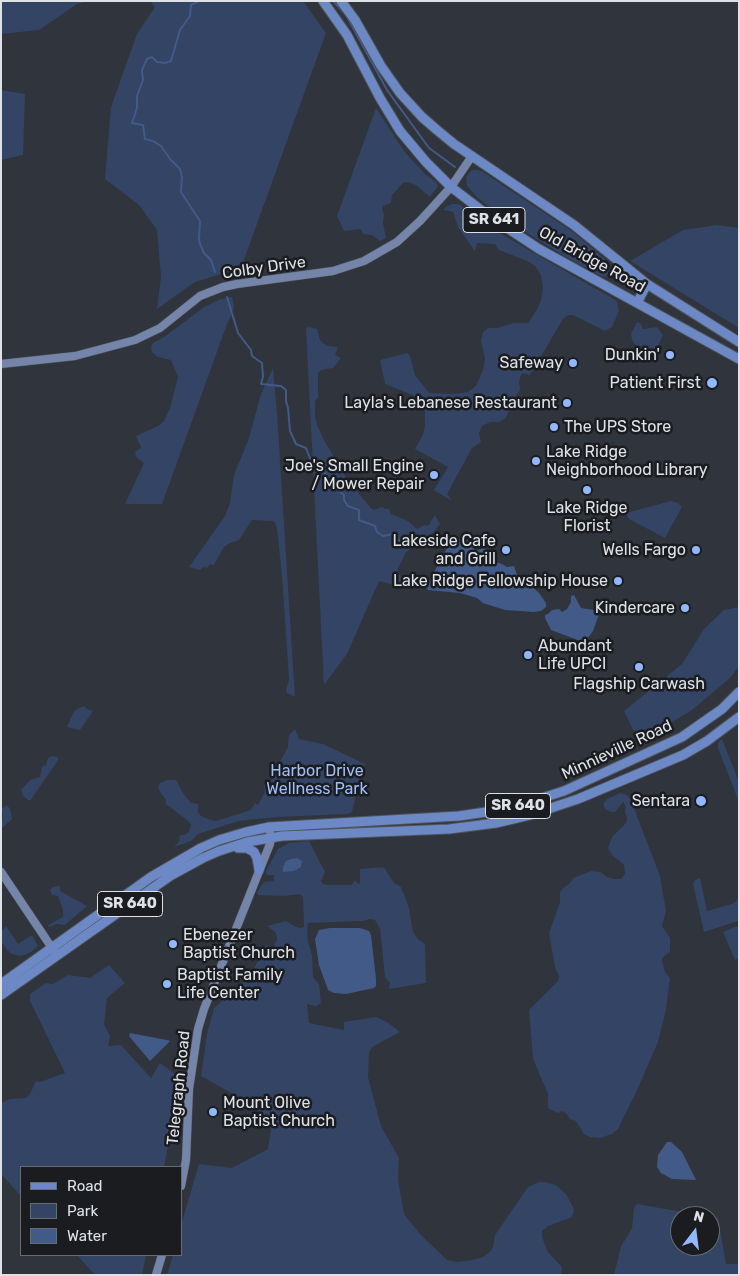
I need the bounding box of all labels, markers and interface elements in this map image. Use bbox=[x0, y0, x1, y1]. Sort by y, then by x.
road number: SR 641 bbox=[463, 208, 525, 232]
street label: Old Bridge Road bbox=[535, 223, 649, 297]
street label: Colby Drive bbox=[221, 253, 307, 283]
place label: Dunkin' bbox=[605, 345, 660, 365]
marker: Dunkin' bbox=[664, 349, 676, 361]
place label: Safeway bbox=[499, 353, 563, 373]
marker: Safeway bbox=[567, 357, 579, 369]
place label: Patient First bbox=[610, 373, 701, 393]
marker: Patient First bbox=[705, 376, 719, 390]
place label: Layla's Lebanese Restaurant bbox=[344, 393, 557, 413]
marker: Layla's Lebanese Restaurant bbox=[561, 397, 573, 409]
place label: The UPS Store bbox=[564, 417, 671, 437]
marker: The UPS Store bbox=[548, 421, 560, 433]
place label: Lake Ridge Neighborhood Library bbox=[546, 442, 708, 480]
marker: Lake Ridge Neighborhood Library bbox=[530, 455, 542, 467]
place label: Joe's Small Engine / Mower Repair bbox=[285, 456, 424, 494]
marker: Joe's Small Engine / Mower Repair bbox=[428, 469, 440, 481]
marker: Lake Ridge Florist bbox=[581, 484, 593, 496]
place label: Lake Ridge Florist bbox=[547, 498, 627, 536]
place label: Lakeside Cafe and Grill bbox=[393, 531, 496, 569]
place label: Wells Fargo bbox=[602, 540, 686, 560]
marker: Lakeside Cafe and Grill bbox=[500, 544, 512, 556]
marker: Wells Fargo bbox=[690, 544, 702, 556]
place label: Lake Ridge Fellowship House bbox=[393, 571, 608, 591]
marker: Lake Ridge Fellowship House bbox=[612, 575, 624, 587]
place label: Kindercare bbox=[595, 598, 675, 618]
marker: Kindercare bbox=[679, 602, 691, 614]
place label: Abundant Life UPCI bbox=[538, 636, 612, 674]
marker: Abundant Life UPCI bbox=[522, 649, 534, 661]
marker: Flagship Carwash bbox=[633, 661, 645, 673]
place label: Flagship Carwash bbox=[573, 674, 705, 694]
street label: Minnieville Road bbox=[559, 716, 675, 784]
park label: Harbor Drive Wellness Park bbox=[266, 761, 368, 799]
place label: Sentara bbox=[632, 791, 690, 811]
road number: SR 640 bbox=[486, 794, 550, 818]
marker: Sentara bbox=[694, 794, 708, 808]
road number: SR 640 bbox=[98, 892, 162, 916]
place label: Ebenezer Baptist Church bbox=[183, 925, 295, 963]
marker: Ebenezer Baptist Church bbox=[167, 938, 179, 950]
place label: Baptist Family Life Center bbox=[177, 965, 283, 1003]
marker: Baptist Family Life Center bbox=[161, 978, 173, 990]
street label: Telegraph Road bbox=[163, 1030, 195, 1146]
place label: Mount Olive Baptist Church bbox=[223, 1093, 335, 1131]
marker: Mount Olive Baptist Church bbox=[207, 1106, 219, 1118]
legend bbox=[20, 1166, 182, 1256]
text: Road bbox=[67, 1177, 103, 1195]
text: Park bbox=[67, 1202, 98, 1220]
north arrow bbox=[670, 1206, 720, 1256]
text: N bbox=[692, 1207, 706, 1227]
text: Water bbox=[67, 1227, 107, 1245]

